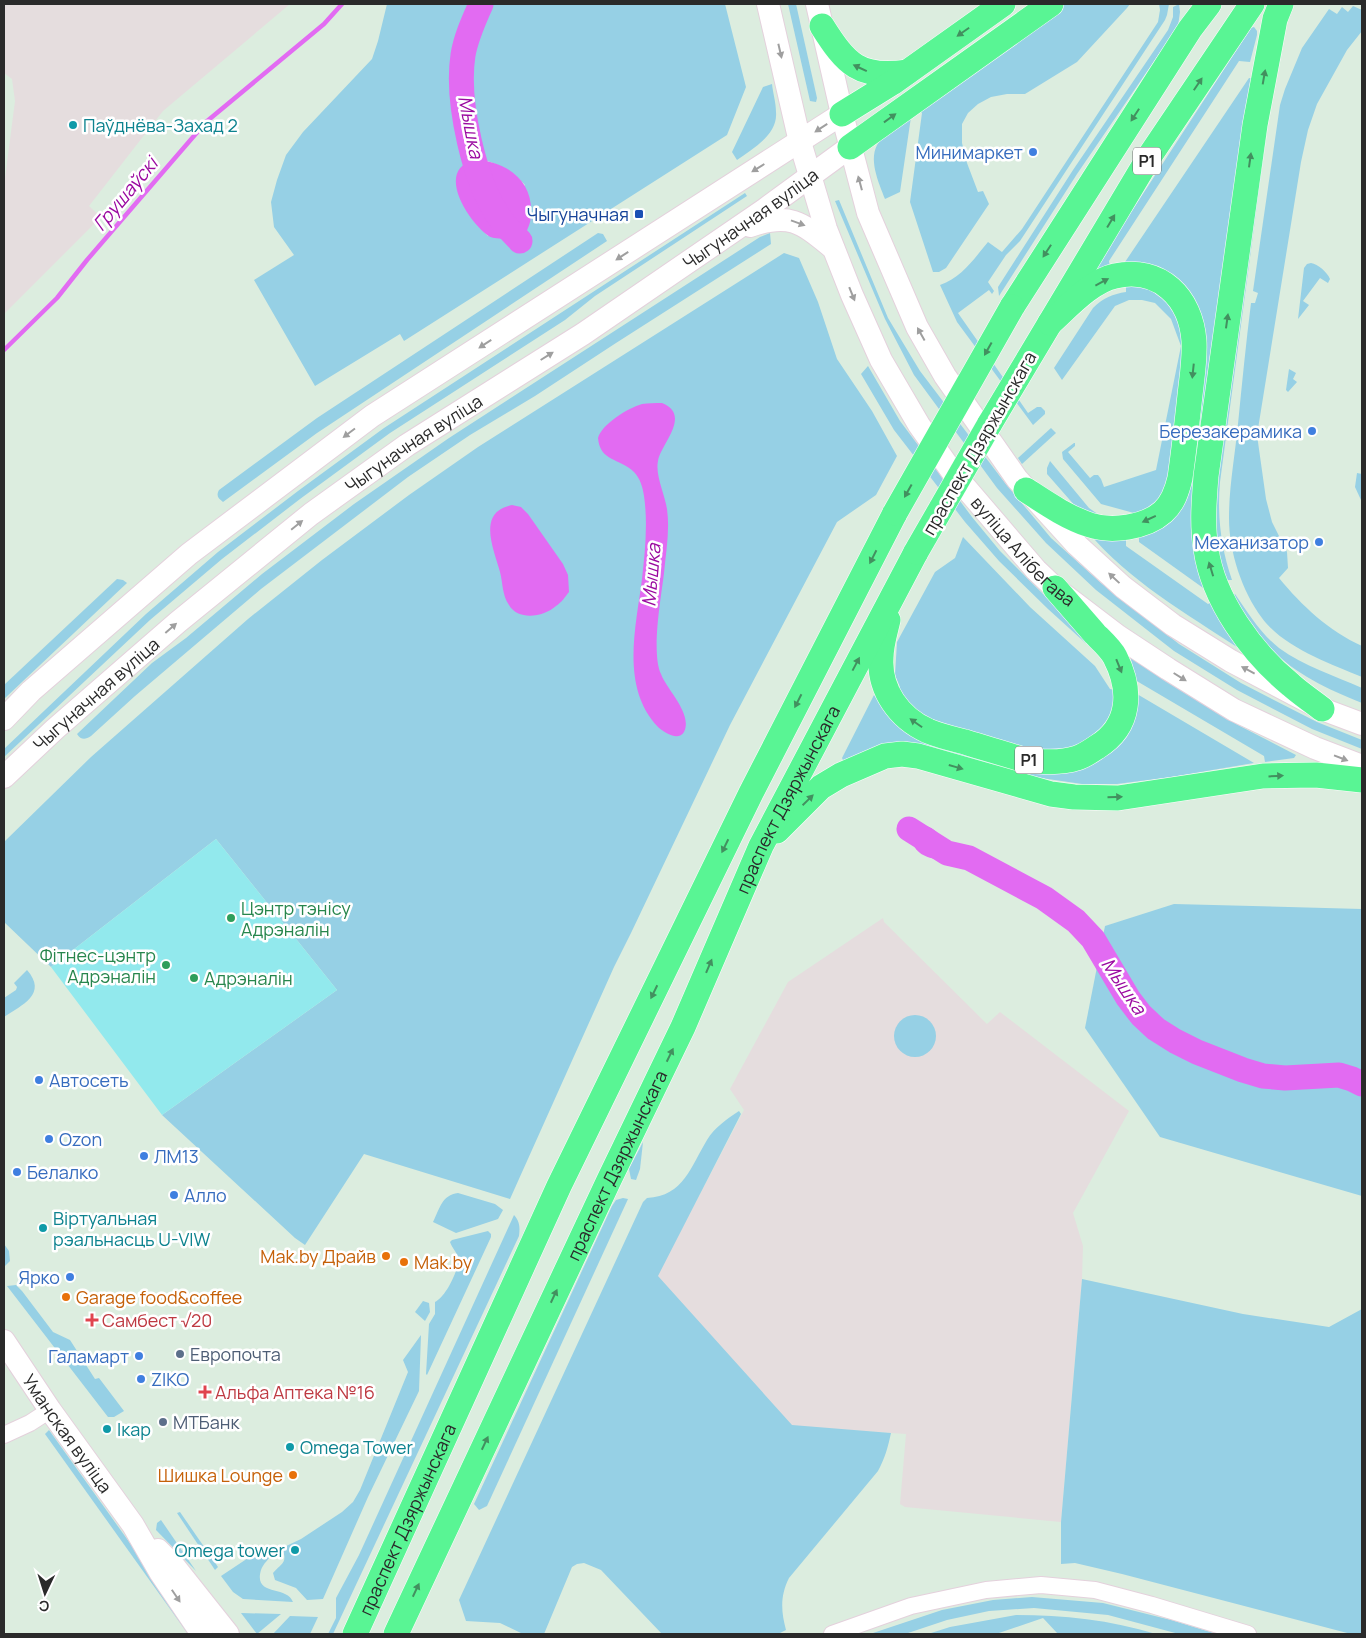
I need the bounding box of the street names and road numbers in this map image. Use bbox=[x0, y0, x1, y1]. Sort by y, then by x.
road number: Р1 bbox=[1133, 148, 1161, 175]
street label: Чыгуначная вуліца bbox=[678, 162, 823, 274]
street label: праспект Дзяржынскага bbox=[917, 347, 1041, 539]
street label: Чыгуначная вуліца bbox=[340, 389, 487, 498]
street label: вуліца Алібегава bbox=[966, 491, 1080, 611]
street label: Чыгуначная вуліца bbox=[28, 632, 164, 756]
street label: праспект Дзяржынскага bbox=[730, 701, 845, 897]
road number: Р1 bbox=[1015, 746, 1043, 774]
street label: праспект Дзяржынскага bbox=[561, 1066, 672, 1264]
street label: Уманская вуліца bbox=[17, 1369, 118, 1498]
street label: праспект Дзяржынскага bbox=[353, 1420, 461, 1619]

